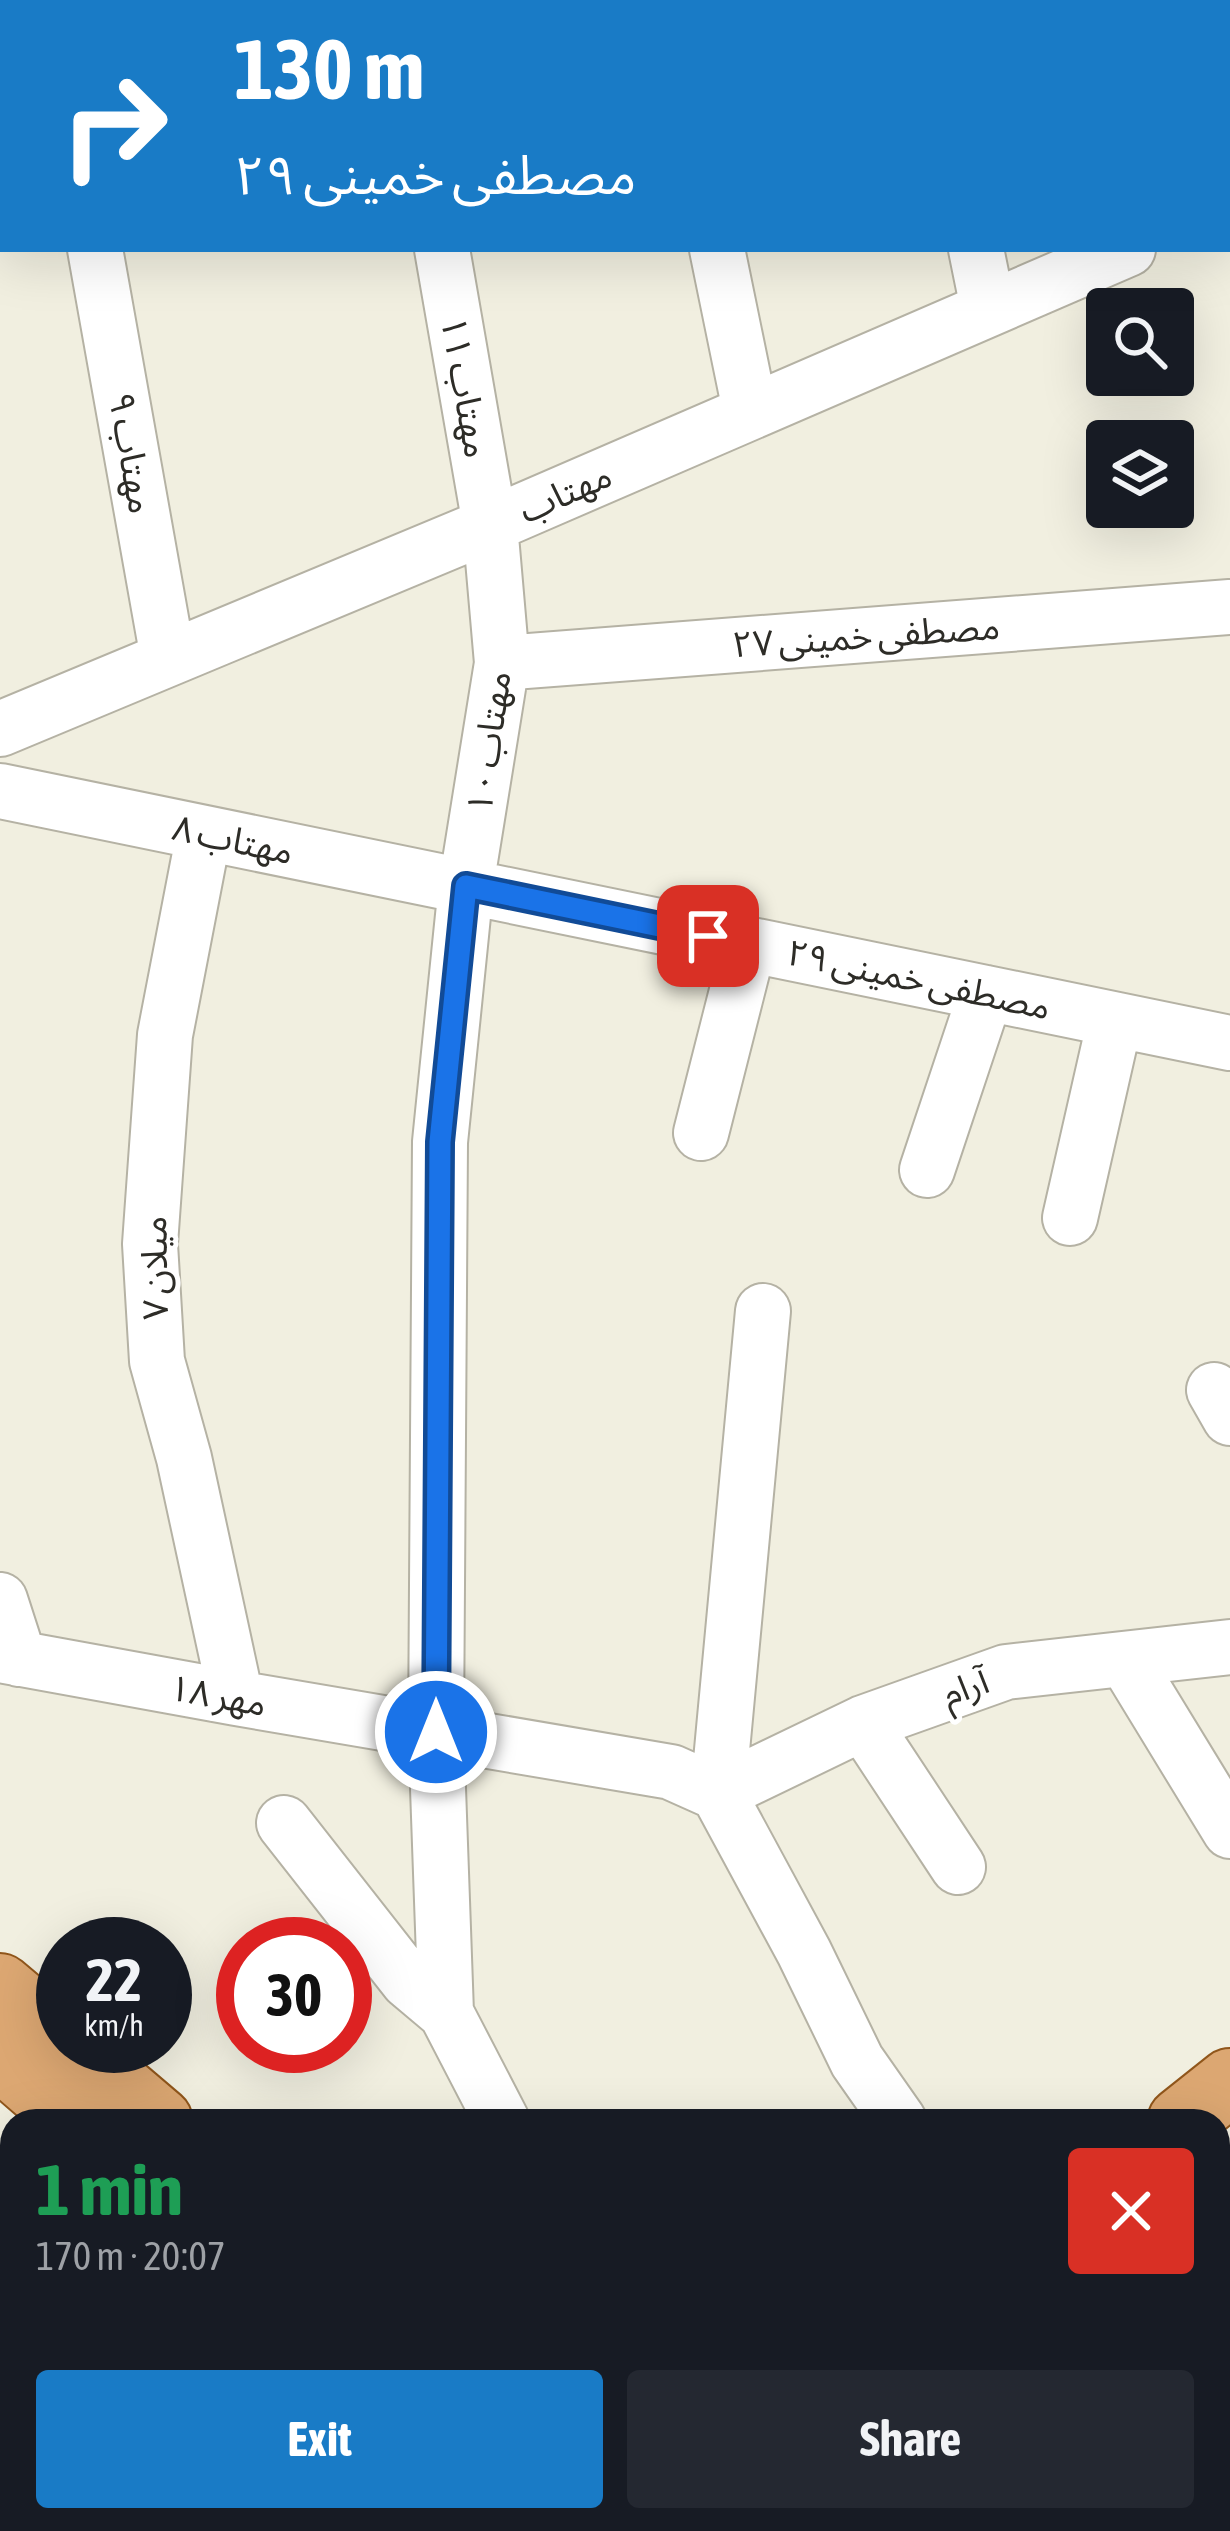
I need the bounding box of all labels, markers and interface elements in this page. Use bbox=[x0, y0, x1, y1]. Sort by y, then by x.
text: 130 m bbox=[234, 21, 424, 117]
icon: right bbox=[36, 48, 192, 204]
text: مصطفی خمینی ۲۹ bbox=[234, 144, 636, 205]
map controls bbox=[1086, 288, 1194, 528]
button: search bbox=[1086, 288, 1194, 396]
street label: مهتاب ۱۱ bbox=[433, 313, 499, 461]
street label: مهتاب ۹ bbox=[101, 389, 163, 517]
button: layers bbox=[1086, 420, 1194, 528]
street label: مهتاب bbox=[512, 453, 618, 531]
street label: مصطفی خمینی ۲۷ bbox=[731, 605, 1001, 665]
street label: مهتاب ۱۰ bbox=[457, 668, 519, 816]
street label: مهتاب ۸ bbox=[169, 806, 297, 872]
pin bbox=[657, 885, 759, 987]
icon: arrive bbox=[675, 903, 741, 969]
street label: مصطفی خمینی ۲۹ bbox=[783, 931, 1055, 1027]
street label: میلان ۷ bbox=[132, 1216, 176, 1320]
street label: آرام bbox=[936, 1659, 998, 1721]
street label: مهر ۱۸ bbox=[166, 1666, 270, 1725]
position arrow bbox=[373, 1669, 499, 1795]
speed limit sign: 30 bbox=[216, 1917, 372, 2073]
text: 22 bbox=[86, 1945, 142, 2014]
text: km/h bbox=[84, 2008, 144, 2042]
text: 1 min bbox=[36, 2148, 183, 2230]
button: close bbox=[1068, 2148, 1194, 2274]
text: 170 m · 20:07 bbox=[36, 2234, 225, 2278]
button: Exit bbox=[36, 2370, 603, 2508]
button: Share bbox=[627, 2370, 1194, 2508]

